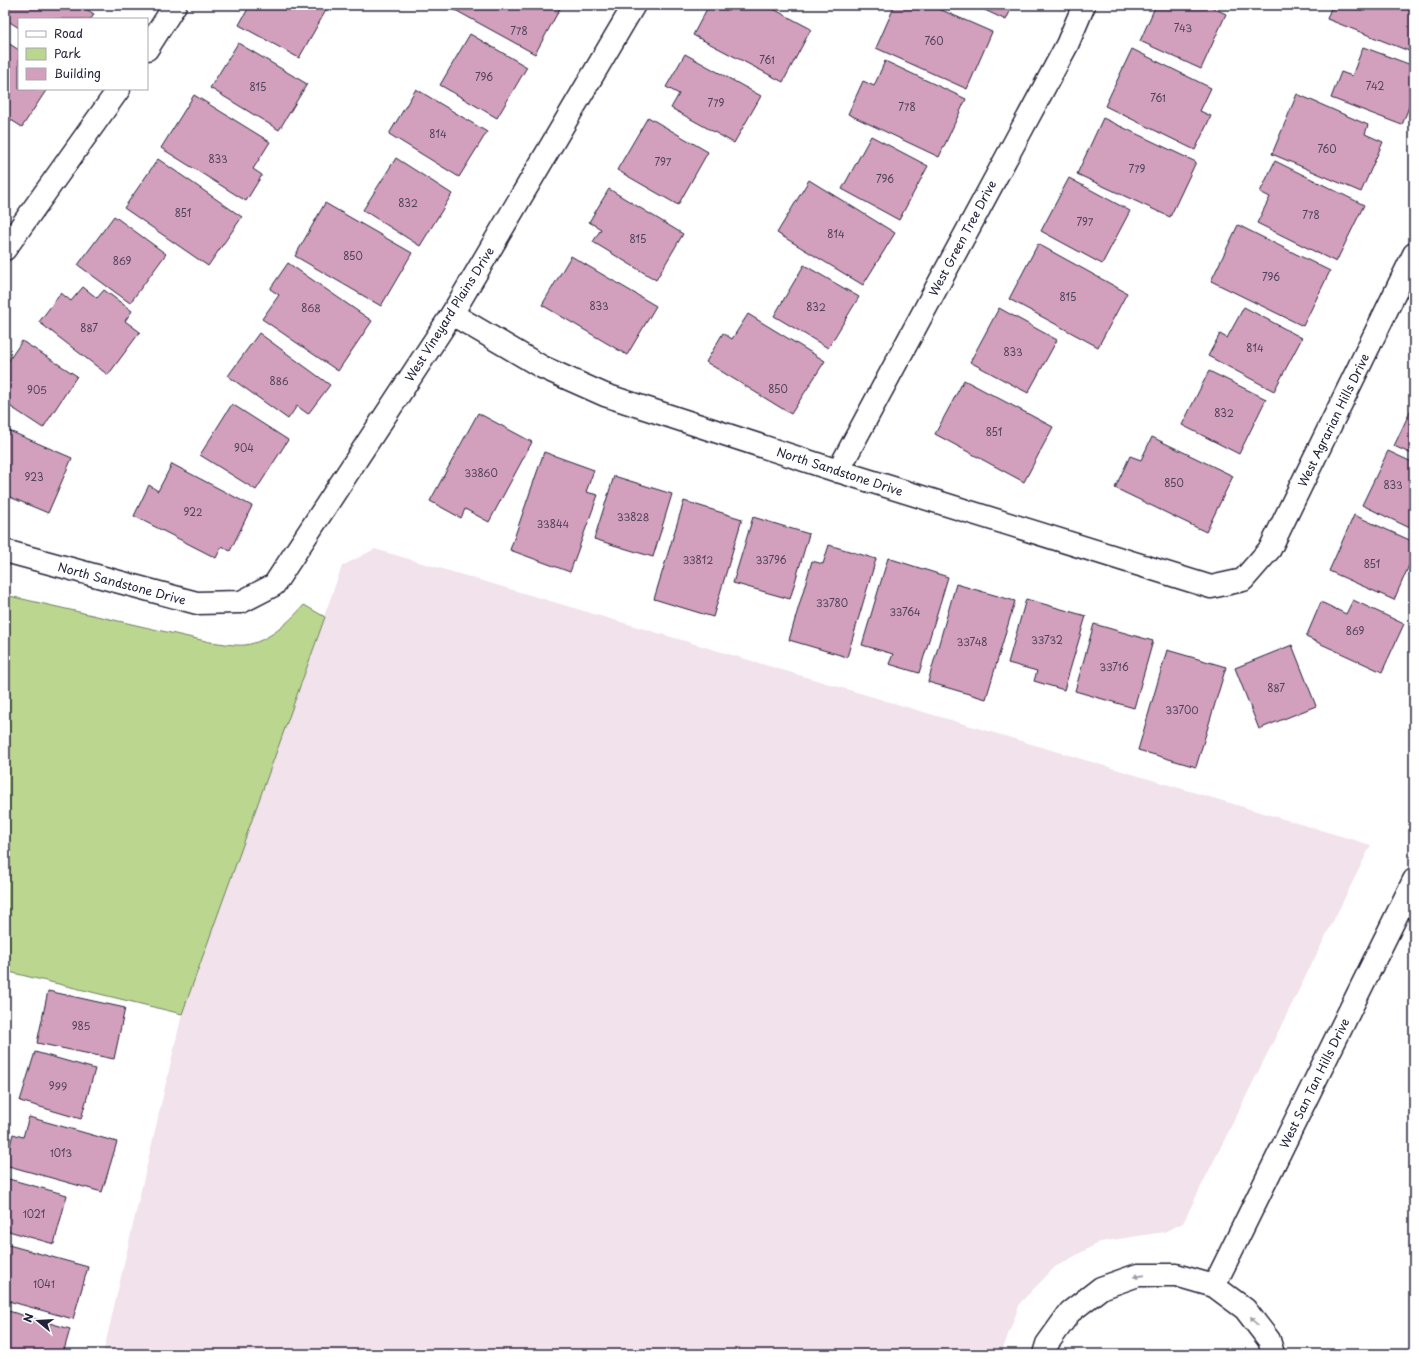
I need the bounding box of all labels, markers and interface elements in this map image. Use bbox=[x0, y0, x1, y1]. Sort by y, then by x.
legend bbox=[18, 18, 148, 90]
house number: 743 bbox=[1174, 20, 1192, 35]
house number: 778 bbox=[510, 23, 528, 38]
text: Road bbox=[54, 24, 83, 42]
house number: 760 bbox=[924, 33, 944, 48]
text: Park bbox=[54, 44, 81, 62]
house number: 761 bbox=[759, 52, 775, 67]
text: Building bbox=[54, 64, 101, 82]
house number: 796 bbox=[475, 69, 493, 84]
house number: 742 bbox=[1366, 78, 1384, 93]
house number: 815 bbox=[249, 79, 267, 94]
house number: 761 bbox=[1150, 90, 1166, 105]
house number: 779 bbox=[708, 95, 725, 110]
house number: 778 bbox=[898, 99, 916, 114]
house number: 814 bbox=[429, 126, 447, 141]
house number: 760 bbox=[1317, 141, 1337, 156]
house number: 833 bbox=[208, 151, 228, 166]
house number: 797 bbox=[655, 154, 672, 169]
house number: 779 bbox=[1129, 161, 1146, 176]
house number: 796 bbox=[876, 171, 894, 186]
street label: West Green Tree Drive bbox=[924, 177, 1000, 299]
house number: 832 bbox=[398, 195, 418, 210]
house number: 851 bbox=[175, 205, 191, 220]
house number: 778 bbox=[1302, 207, 1320, 222]
house number: 797 bbox=[1077, 214, 1094, 229]
house number: 814 bbox=[827, 226, 845, 241]
house number: 815 bbox=[629, 231, 647, 246]
street label: West Vineyard Plains Drive bbox=[400, 243, 498, 385]
house number: 850 bbox=[343, 248, 363, 263]
house number: 869 bbox=[113, 253, 131, 268]
house number: 796 bbox=[1262, 269, 1280, 284]
house number: 815 bbox=[1059, 289, 1077, 304]
house number: 833 bbox=[589, 298, 609, 313]
house number: 832 bbox=[806, 299, 826, 314]
house number: 868 bbox=[301, 300, 321, 315]
house number: 887 bbox=[80, 320, 98, 335]
house number: 814 bbox=[1246, 340, 1264, 355]
house number: 833 bbox=[1003, 344, 1023, 359]
street label: West Agrarian Hills Drive bbox=[1293, 350, 1373, 490]
house number: 886 bbox=[270, 373, 288, 388]
house number: 850 bbox=[768, 381, 788, 396]
house number: 905 bbox=[27, 382, 47, 397]
house number: 832 bbox=[1214, 405, 1234, 420]
house number: 851 bbox=[986, 424, 1002, 439]
house number: 904 bbox=[234, 440, 254, 455]
street label: North Sandstone Drive bbox=[775, 442, 905, 500]
house number: 33860 bbox=[464, 465, 498, 480]
house number: 923 bbox=[24, 469, 44, 484]
house number: 850 bbox=[1164, 475, 1184, 490]
house number: 833 bbox=[1383, 477, 1403, 492]
house number: 922 bbox=[183, 504, 203, 519]
house number: 33828 bbox=[617, 509, 649, 524]
house number: 33844 bbox=[537, 516, 570, 531]
house number: 33812 bbox=[683, 552, 713, 567]
house number: 33796 bbox=[755, 552, 787, 567]
house number: 851 bbox=[1364, 556, 1380, 571]
street label: North Sandstone Drive bbox=[56, 557, 188, 609]
house number: 33780 bbox=[816, 595, 848, 610]
house number: 33764 bbox=[889, 604, 921, 619]
house number: 869 bbox=[1346, 623, 1364, 638]
house number: 33732 bbox=[1031, 632, 1063, 647]
house number: 33748 bbox=[956, 634, 988, 649]
house number: 33716 bbox=[1099, 659, 1129, 674]
house number: 887 bbox=[1267, 680, 1285, 695]
house number: 33700 bbox=[1165, 702, 1199, 717]
street label: West San Tan Hills Drive bbox=[1275, 1015, 1353, 1151]
house number: 985 bbox=[72, 1018, 90, 1033]
house number: 999 bbox=[49, 1078, 67, 1093]
house number: 1013 bbox=[50, 1145, 72, 1160]
house number: 1021 bbox=[23, 1206, 45, 1221]
one-way arrow bbox=[1133, 1273, 1145, 1279]
house number: 1041 bbox=[33, 1276, 55, 1291]
north arrow bbox=[18, 1301, 58, 1341]
text: N bbox=[19, 1311, 38, 1325]
one-way arrow bbox=[1250, 1315, 1258, 1326]

